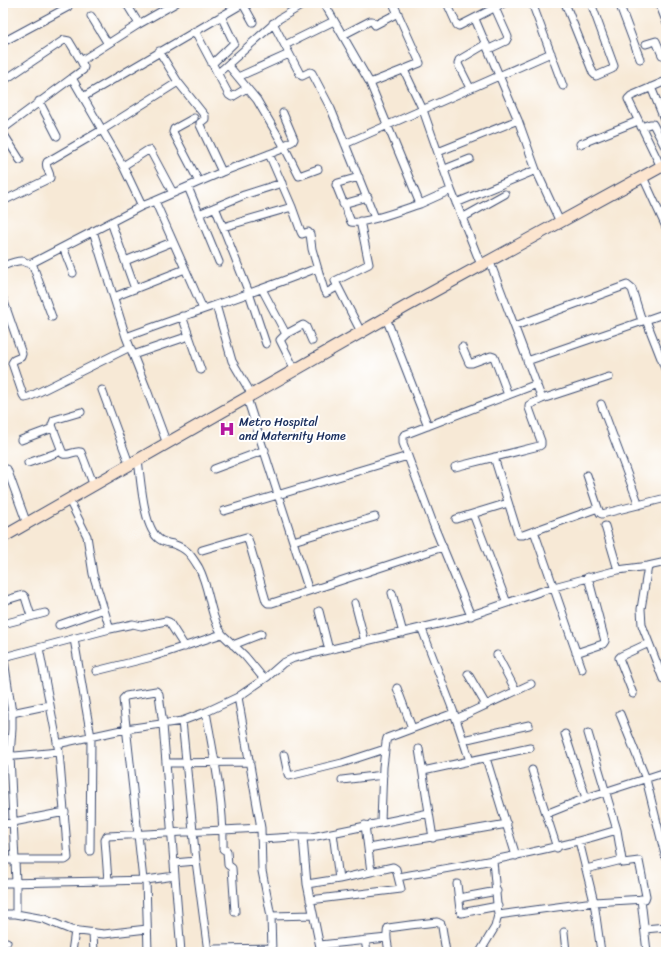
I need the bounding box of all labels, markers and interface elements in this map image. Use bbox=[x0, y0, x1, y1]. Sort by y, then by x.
place label: Metro Hospital and Maternity Home bbox=[239, 411, 346, 447]
hospital icon: Metro Hospital and Maternity Home bbox=[218, 420, 236, 438]

